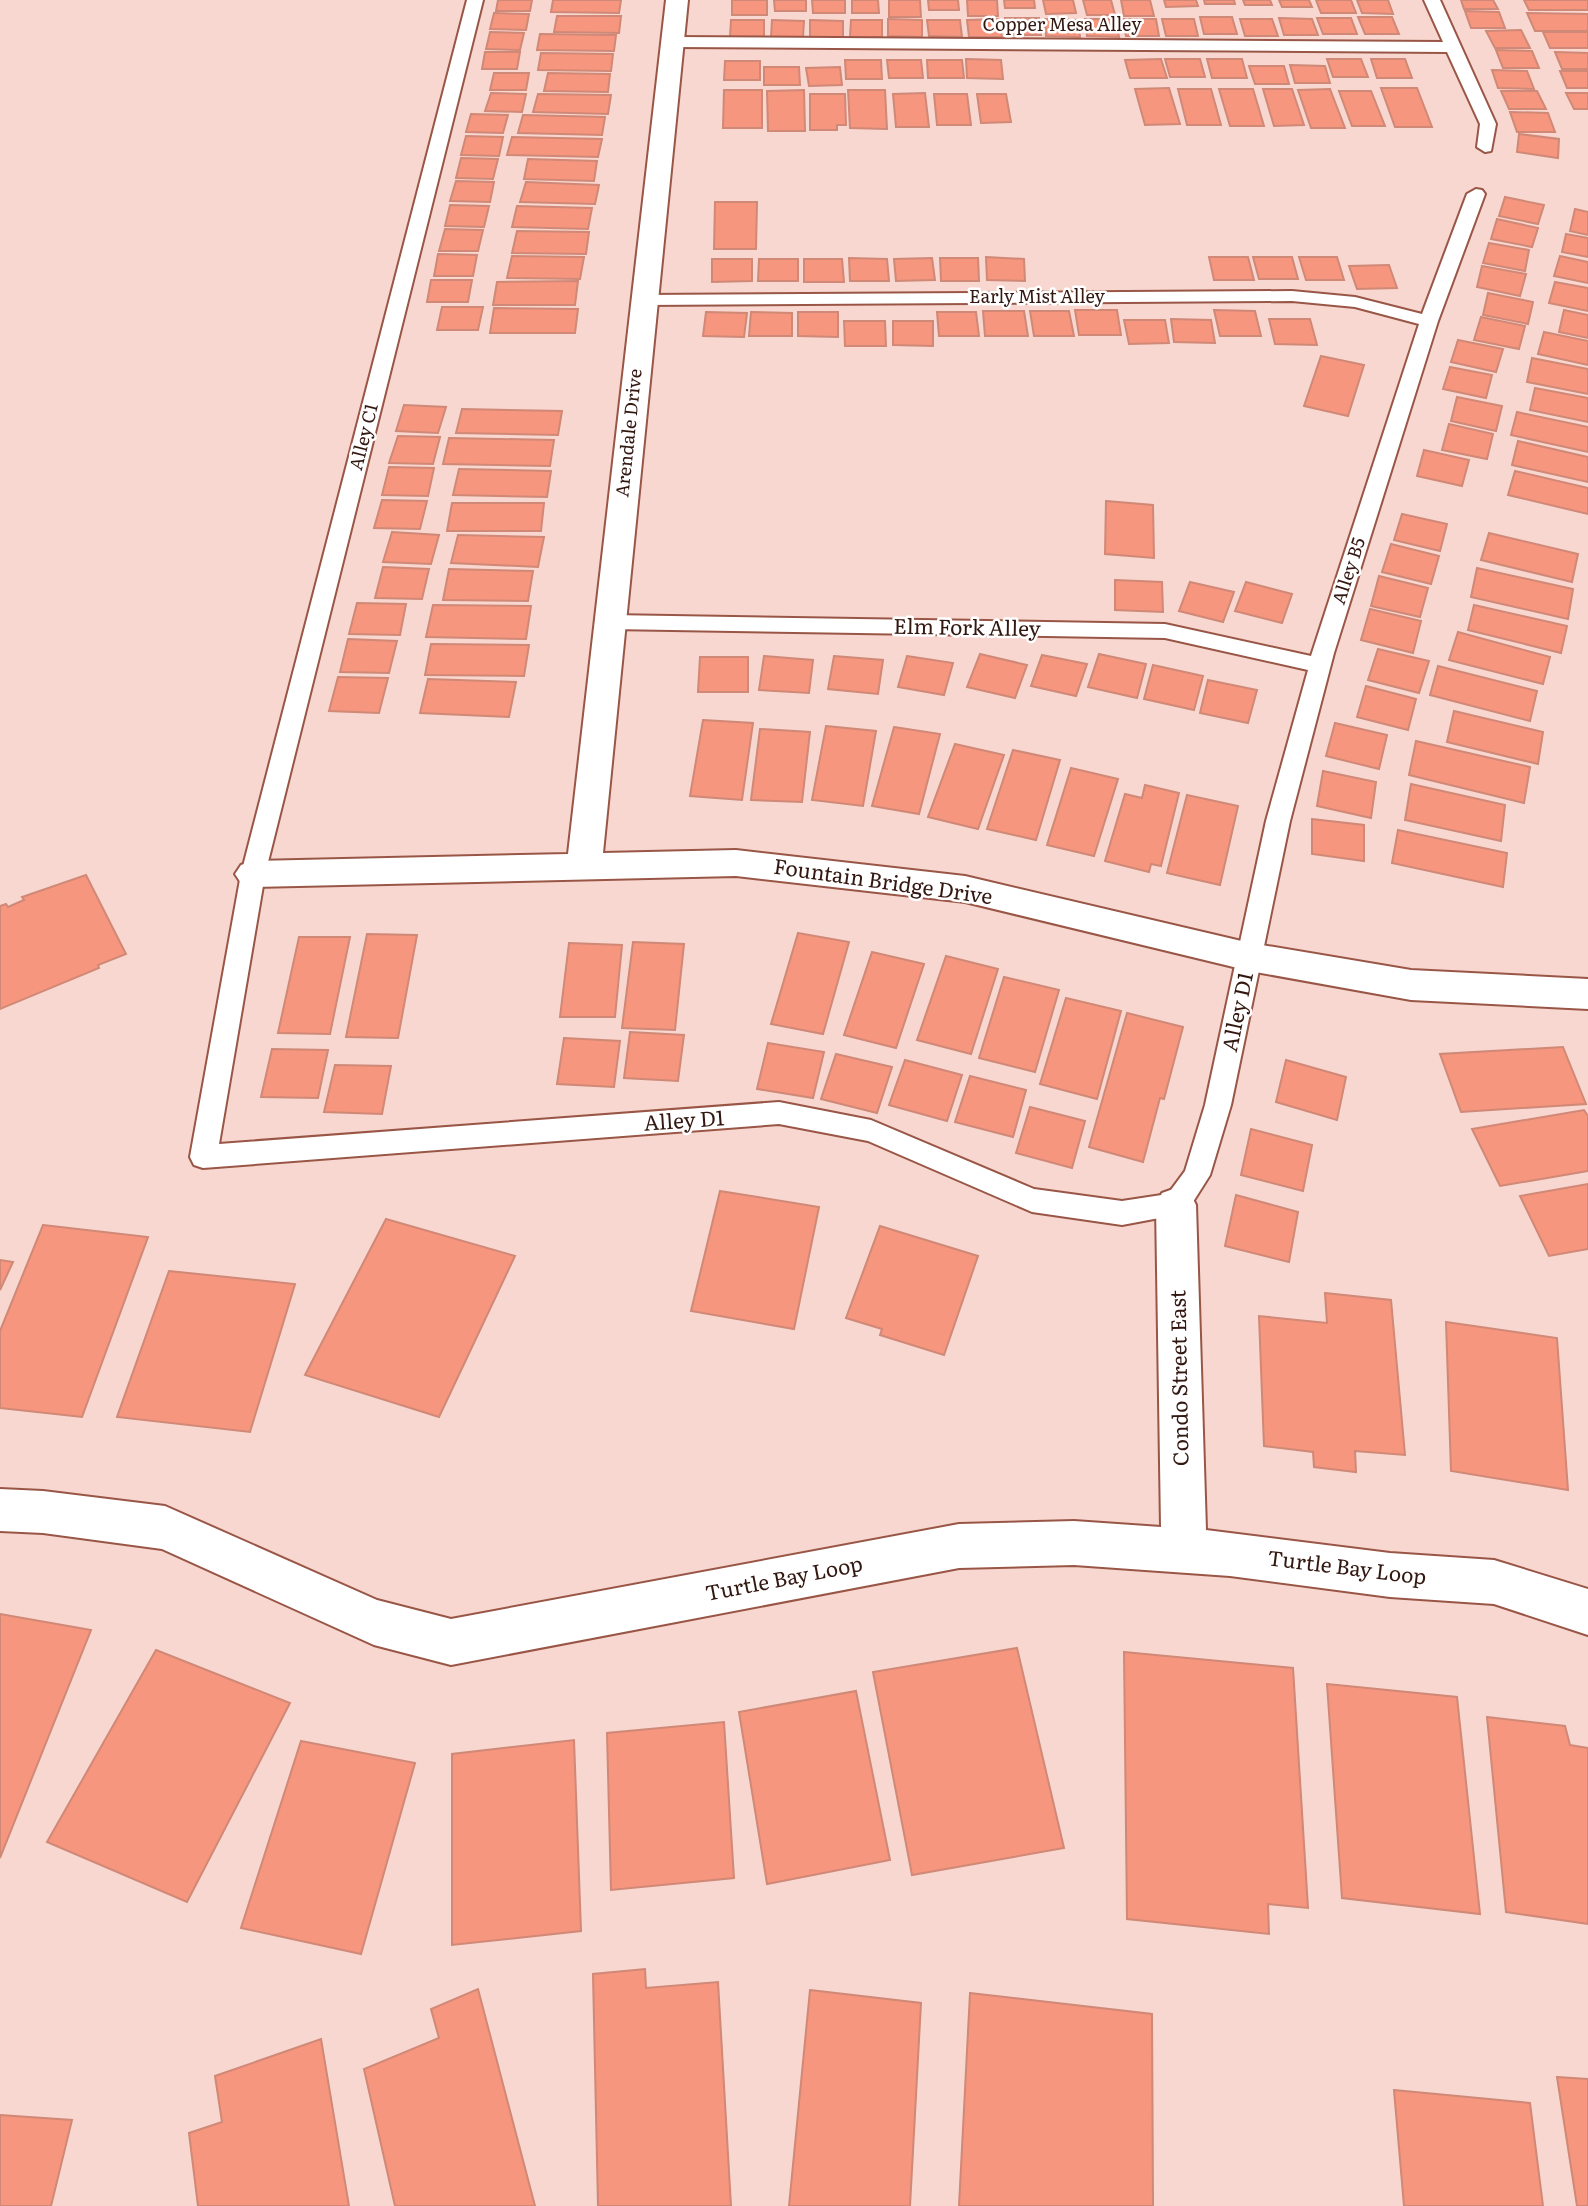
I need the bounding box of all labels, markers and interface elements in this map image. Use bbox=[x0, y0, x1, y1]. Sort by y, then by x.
street label: Copper Mesa Alley bbox=[982, 10, 1142, 37]
street label: Early Mist Alley bbox=[969, 282, 1106, 309]
street label: Arendale Drive bbox=[607, 367, 648, 498]
street label: Alley C1 bbox=[341, 400, 384, 473]
street label: Alley B5 bbox=[1324, 533, 1371, 608]
street label: Elm Fork Alley bbox=[893, 609, 1042, 642]
street label: Fountain Bridge Drive bbox=[772, 849, 995, 910]
street label: Alley D1 bbox=[1212, 968, 1259, 1054]
street label: Alley D1 bbox=[642, 1100, 726, 1137]
street label: Condo Street East bbox=[1160, 1289, 1195, 1466]
street label: Turtle Bay Loop bbox=[1266, 1540, 1428, 1591]
street label: Turtle Bay Loop bbox=[702, 1546, 865, 1607]

